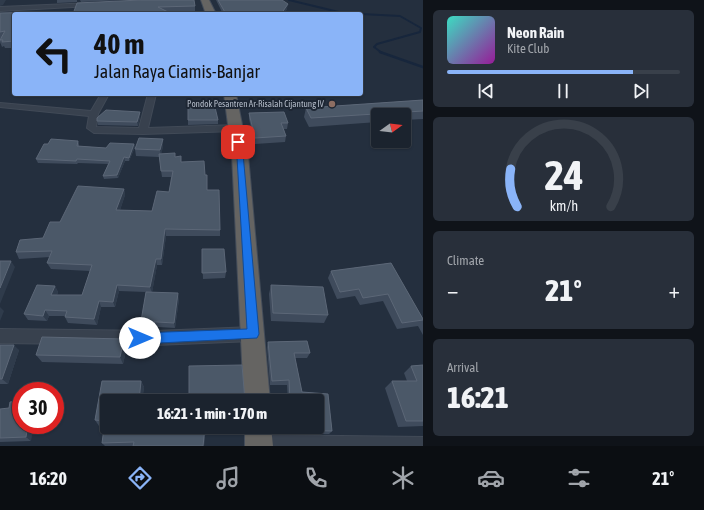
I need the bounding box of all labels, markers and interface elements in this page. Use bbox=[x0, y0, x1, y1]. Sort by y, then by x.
text: Neon Rain bbox=[507, 24, 564, 41]
icon: left bbox=[28, 28, 80, 80]
text: 40 m bbox=[94, 28, 144, 60]
text: Kite Club bbox=[507, 41, 549, 56]
text: Jalan Raya Ciamis-Banjar bbox=[94, 61, 260, 82]
icon: previous bbox=[475, 80, 497, 102]
icon: pause bbox=[552, 80, 574, 102]
icon: next bbox=[630, 80, 652, 102]
place label: Pondok Pesantren Ar-Risalah Cijantung IV bbox=[187, 99, 325, 109]
marker: Pondok Pesantren Ar-Risalah Cijantung IV bbox=[327, 99, 337, 109]
north arrow bbox=[371, 108, 411, 148]
map controls bbox=[371, 108, 411, 148]
pin bbox=[221, 125, 255, 159]
icon: arrive bbox=[227, 131, 249, 153]
text: 24 bbox=[544, 151, 583, 199]
text: km/h bbox=[549, 198, 578, 214]
text: Climate bbox=[447, 253, 484, 268]
text: 21° bbox=[545, 273, 582, 307]
text: − bbox=[447, 277, 458, 303]
text: + bbox=[669, 277, 680, 303]
position arrow bbox=[119, 317, 161, 359]
text: Arrival bbox=[447, 360, 479, 375]
text: 16:21 bbox=[447, 380, 509, 414]
speed limit sign: 30 bbox=[12, 382, 64, 434]
text: 16:21 · 1 min · 170 m bbox=[157, 405, 267, 422]
icon: directions bbox=[126, 464, 154, 492]
icon: music bbox=[214, 464, 242, 492]
icon: phone bbox=[302, 464, 330, 492]
icon: climate bbox=[389, 464, 417, 492]
icon: car bbox=[477, 464, 505, 492]
icon: filters bbox=[565, 464, 593, 492]
text: 16:20 bbox=[30, 468, 67, 489]
text: 21° bbox=[652, 468, 674, 489]

